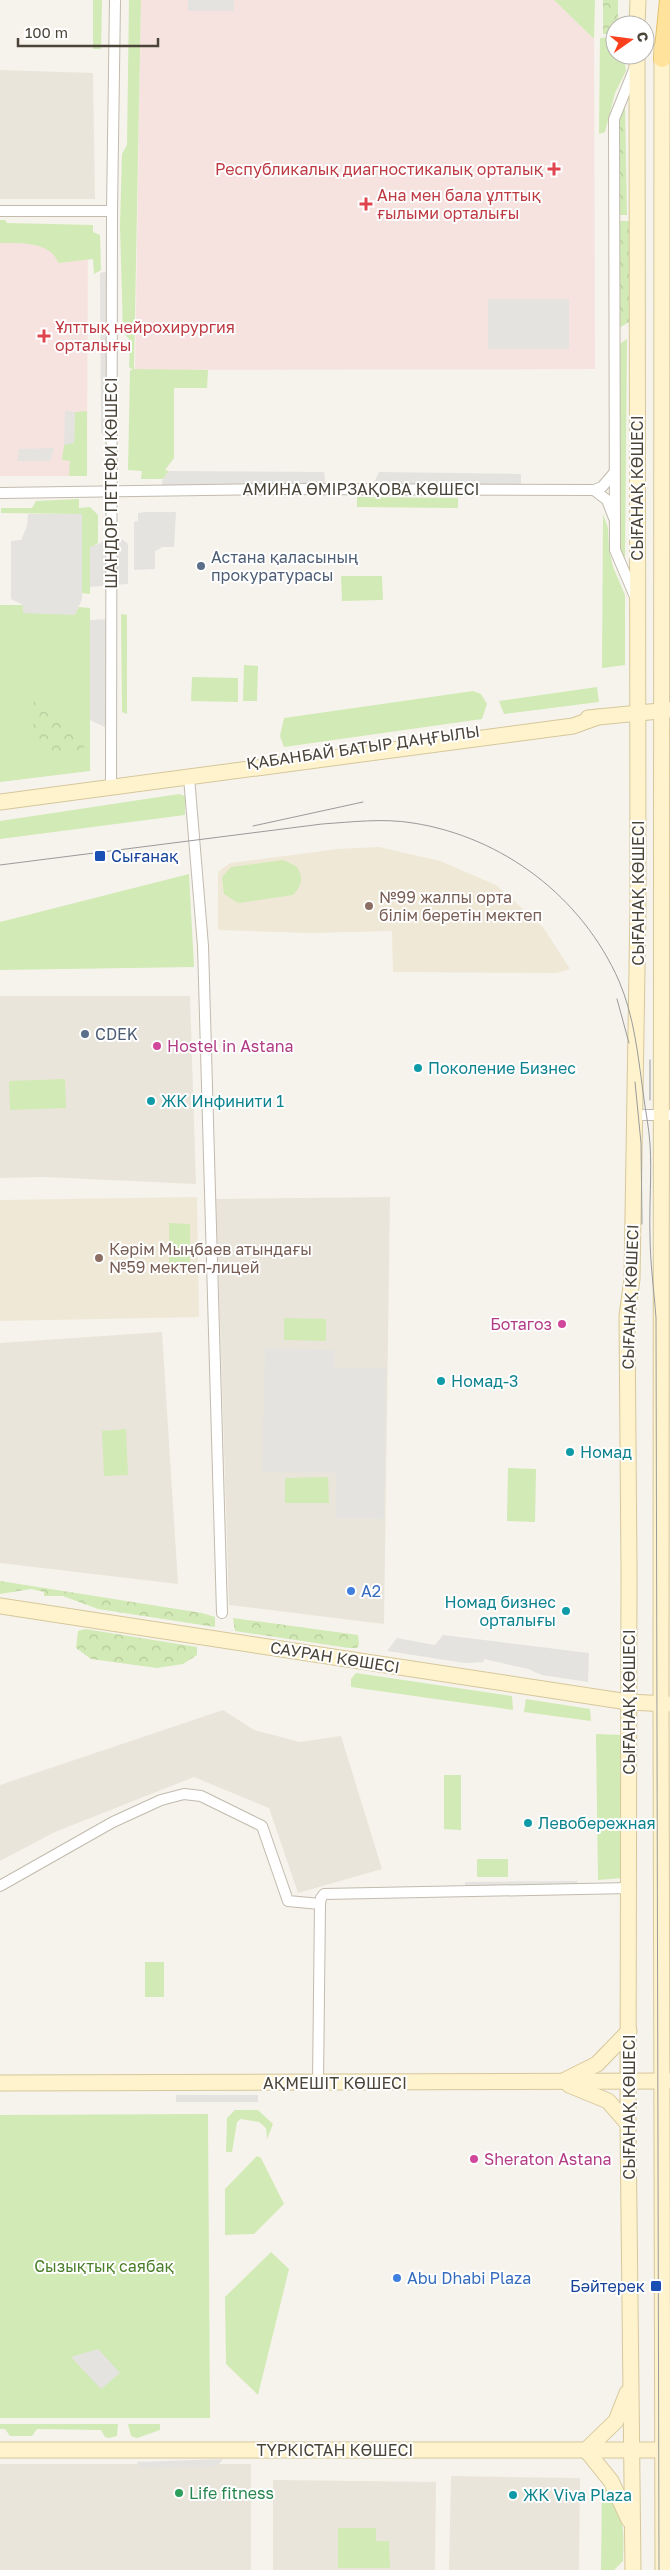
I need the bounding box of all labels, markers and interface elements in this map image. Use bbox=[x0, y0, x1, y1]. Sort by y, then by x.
scale bar bbox=[18, 15, 158, 47]
north arrow bbox=[605, 15, 655, 65]
text: 100 m bbox=[25, 23, 68, 41]
text: С bbox=[634, 30, 653, 44]
place label: Республикалық диагностикалық орталық bbox=[215, 159, 543, 179]
marker: Республикалық диагностикалық орталық bbox=[547, 162, 561, 176]
place label: Ана мен бала ұлттық ғылыми орталығы bbox=[377, 185, 541, 223]
marker: Ана мен бала ұлттық ғылыми орталығы bbox=[359, 197, 373, 211]
place label: Ұлттық нейрохирургия орталығы bbox=[55, 317, 235, 355]
marker: Ұлттық нейрохирургия орталығы bbox=[37, 329, 51, 343]
street label: ШАНДОР ПЕТЕФИ КӨШЕСІ bbox=[101, 377, 121, 589]
street label: СЫҒАНАҚ КӨШЕСІ bbox=[627, 415, 647, 561]
street label: АМИНА ӨМІРЗАҚОВА КӨШЕСІ bbox=[242, 479, 480, 499]
place label: Астана қаласының прокуратурасы bbox=[211, 547, 358, 585]
marker: Астана қаласының прокуратурасы bbox=[195, 560, 207, 572]
street label: ҚАБАНБАЙ БАТЫР ДАҢҒЫЛЫ bbox=[245, 721, 481, 773]
street label: СЫҒАНАҚ КӨШЕСІ bbox=[628, 820, 648, 966]
place label: Сығанақ bbox=[111, 846, 178, 866]
marker: Сығанақ bbox=[93, 849, 107, 863]
place label: №99 жалпы орта білім беретін мектеп bbox=[379, 887, 542, 925]
marker: №99 жалпы орта білім беретін мектеп bbox=[363, 900, 375, 912]
place label: CDEK bbox=[95, 1024, 138, 1044]
marker: CDEK bbox=[79, 1028, 91, 1040]
place label: Hostel in Astana bbox=[167, 1036, 294, 1056]
marker: Hostel in Astana bbox=[151, 1040, 163, 1052]
place label: Поколение Бизнес bbox=[428, 1058, 576, 1078]
marker: Поколение Бизнес bbox=[412, 1062, 424, 1074]
place label: ЖК Инфинити 1 bbox=[161, 1091, 284, 1111]
marker: ЖК Инфинити 1 bbox=[145, 1095, 157, 1107]
street label: СЫҒАНАҚ КӨШЕСІ bbox=[617, 1224, 643, 1370]
place label: Кәрім Мыңбаев атындағы №59 мектеп-лицей bbox=[109, 1239, 312, 1277]
marker: Кәрім Мыңбаев атындағы №59 мектеп-лицей bbox=[93, 1252, 105, 1264]
place label: Ботагоз bbox=[490, 1314, 552, 1334]
marker: Ботагоз bbox=[556, 1318, 568, 1330]
place label: Номад-3 bbox=[451, 1371, 518, 1391]
marker: Номад-3 bbox=[435, 1375, 447, 1387]
place label: Номад bbox=[580, 1442, 632, 1462]
marker: Номад bbox=[564, 1446, 576, 1458]
place label: А2 bbox=[361, 1581, 381, 1601]
marker: А2 bbox=[345, 1585, 357, 1597]
place label: Номад бизнес орталығы bbox=[445, 1592, 556, 1630]
marker: Номад бизнес орталығы bbox=[560, 1605, 572, 1617]
street label: СЫҒАНАҚ КӨШЕСІ bbox=[619, 1629, 639, 1775]
street label: САУРАН КӨШЕСІ bbox=[269, 1637, 401, 1677]
place label: Левобережная bbox=[538, 1813, 656, 1833]
marker: Левобережная bbox=[522, 1817, 534, 1829]
street label: СЫҒАНАҚ КӨШЕСІ bbox=[619, 2034, 639, 2180]
street label: АҚМЕШІТ КӨШЕСІ bbox=[263, 2073, 407, 2093]
place label: Sheraton Astana bbox=[484, 2149, 612, 2169]
marker: Sheraton Astana bbox=[468, 2153, 480, 2165]
park label: Сызықтық саябақ bbox=[34, 2256, 174, 2276]
place label: Abu Dhabi Plaza bbox=[407, 2268, 531, 2288]
marker: Abu Dhabi Plaza bbox=[391, 2272, 403, 2284]
place label: Бәйтерек bbox=[570, 2276, 645, 2296]
marker: Бәйтерек bbox=[649, 2279, 663, 2293]
street label: ТҮРКІСТАН КӨШЕСІ bbox=[257, 2440, 413, 2460]
place label: Life fitness bbox=[189, 2483, 274, 2503]
place label: ЖК Viva Plaza bbox=[523, 2485, 632, 2505]
marker: Life fitness bbox=[173, 2487, 185, 2499]
marker: ЖК Viva Plaza bbox=[507, 2489, 519, 2501]

